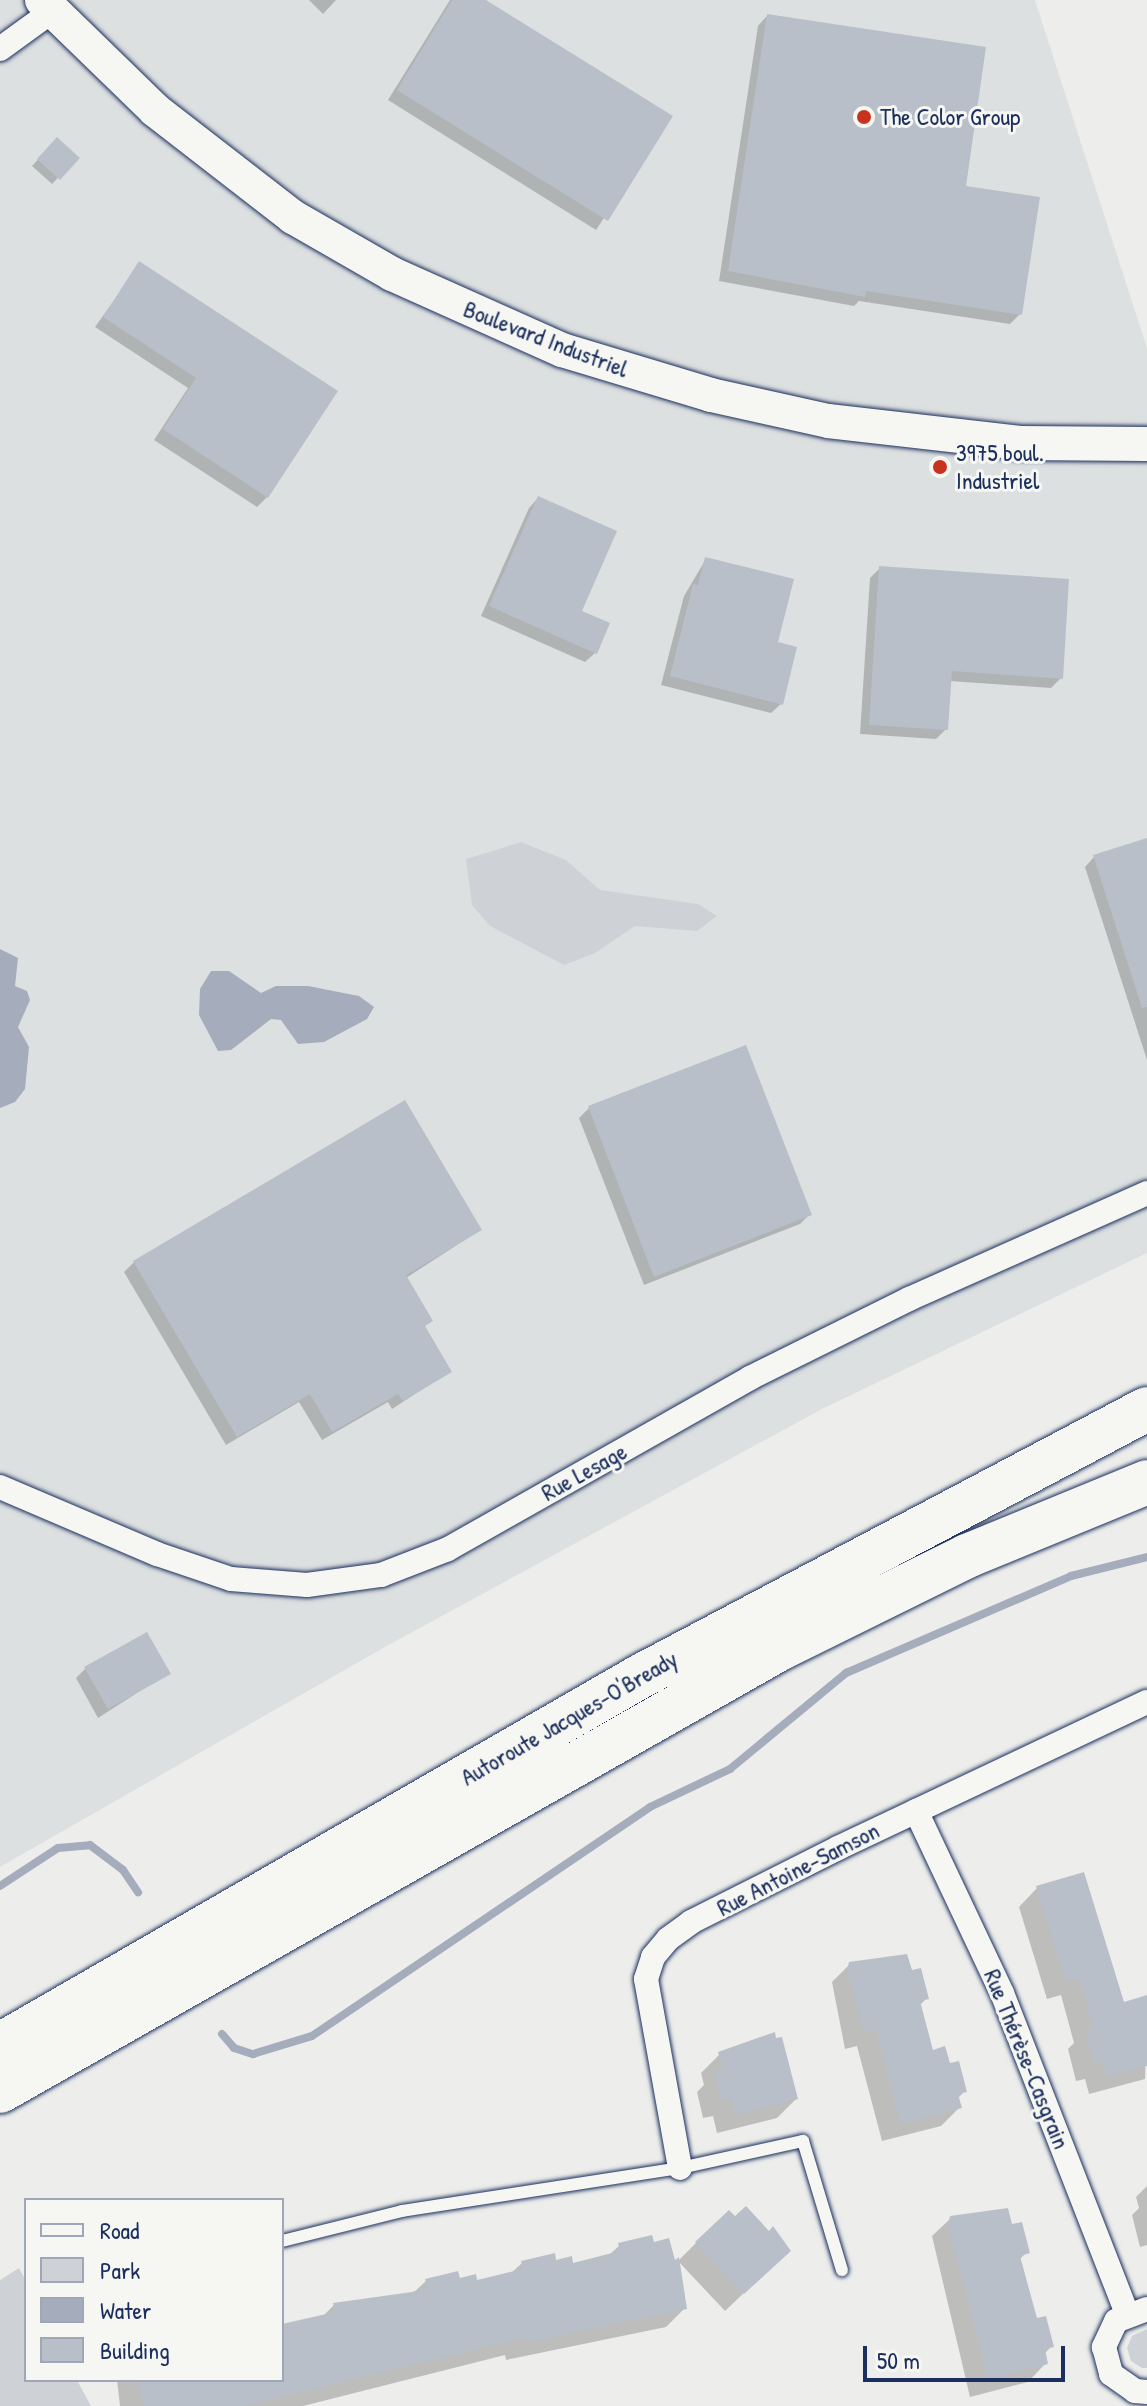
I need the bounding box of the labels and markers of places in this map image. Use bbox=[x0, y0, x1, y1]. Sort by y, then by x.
place label: The Color Group bbox=[880, 103, 1020, 131]
marker: The Color Group bbox=[855, 108, 873, 126]
place label: 3975 boul. Industriel bbox=[956, 439, 1044, 495]
marker: 3975 boul. Industriel bbox=[931, 458, 949, 476]

